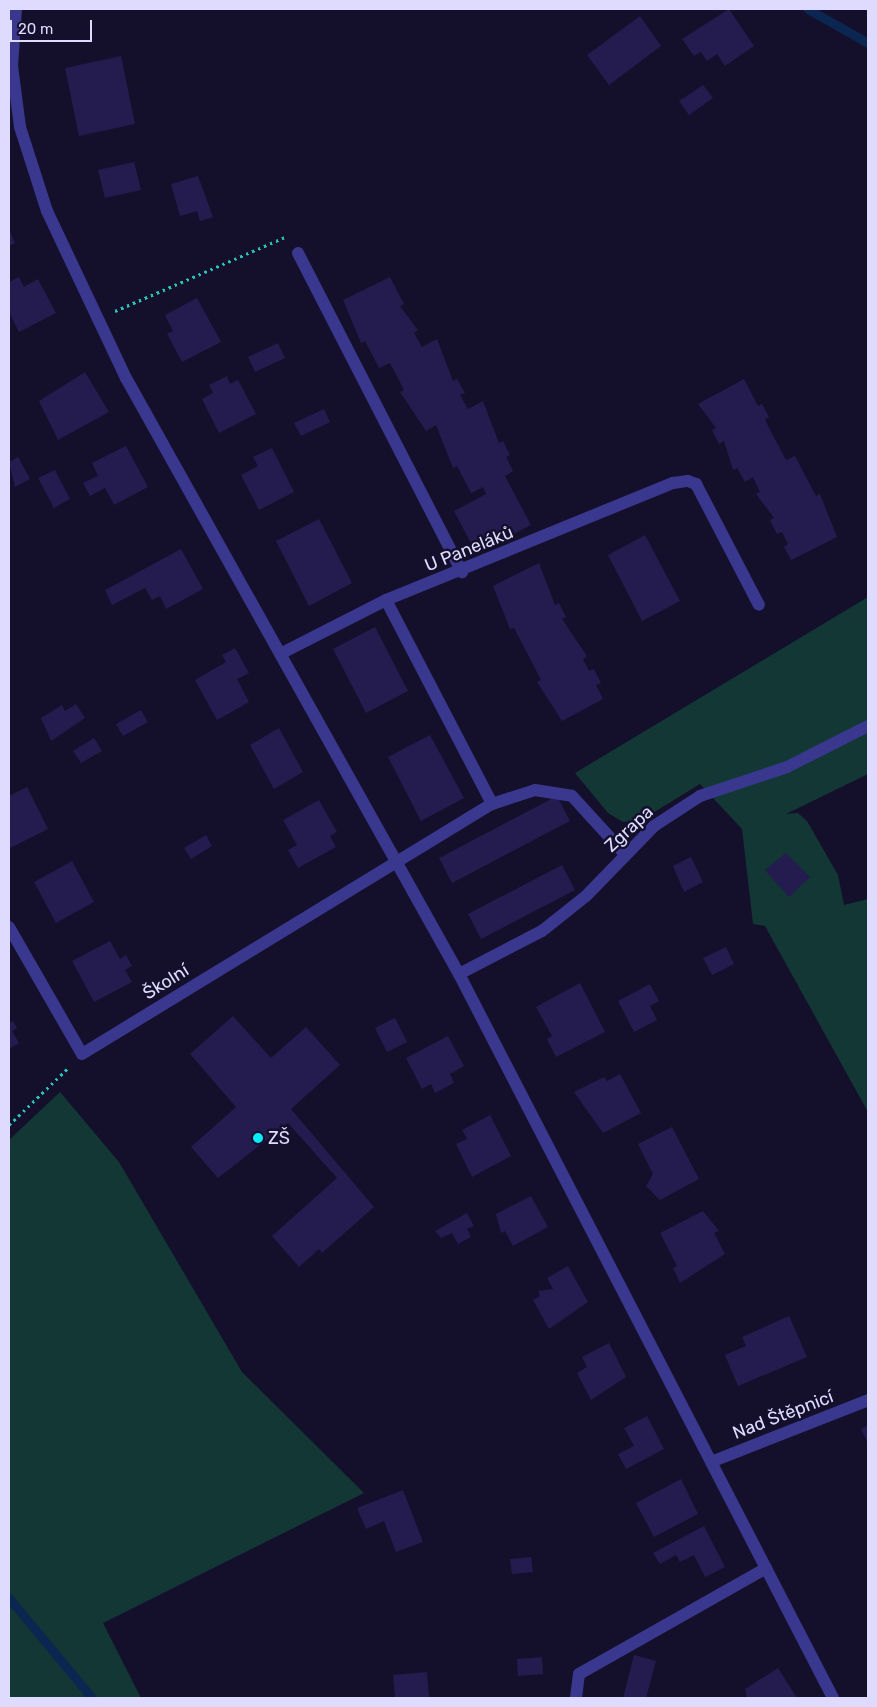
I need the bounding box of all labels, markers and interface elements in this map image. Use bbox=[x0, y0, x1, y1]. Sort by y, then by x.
scale bar bbox=[12, 10, 95, 42]
text: 20 m bbox=[18, 20, 53, 38]
street label: U Paneláků bbox=[421, 521, 517, 577]
street label: Zgrapa bbox=[600, 801, 658, 857]
street label: Školní bbox=[139, 960, 193, 1004]
place label: ZŠ bbox=[268, 1127, 290, 1149]
marker: ZŠ bbox=[252, 1132, 264, 1144]
street label: Nad Štěpnicí bbox=[730, 1386, 836, 1444]

